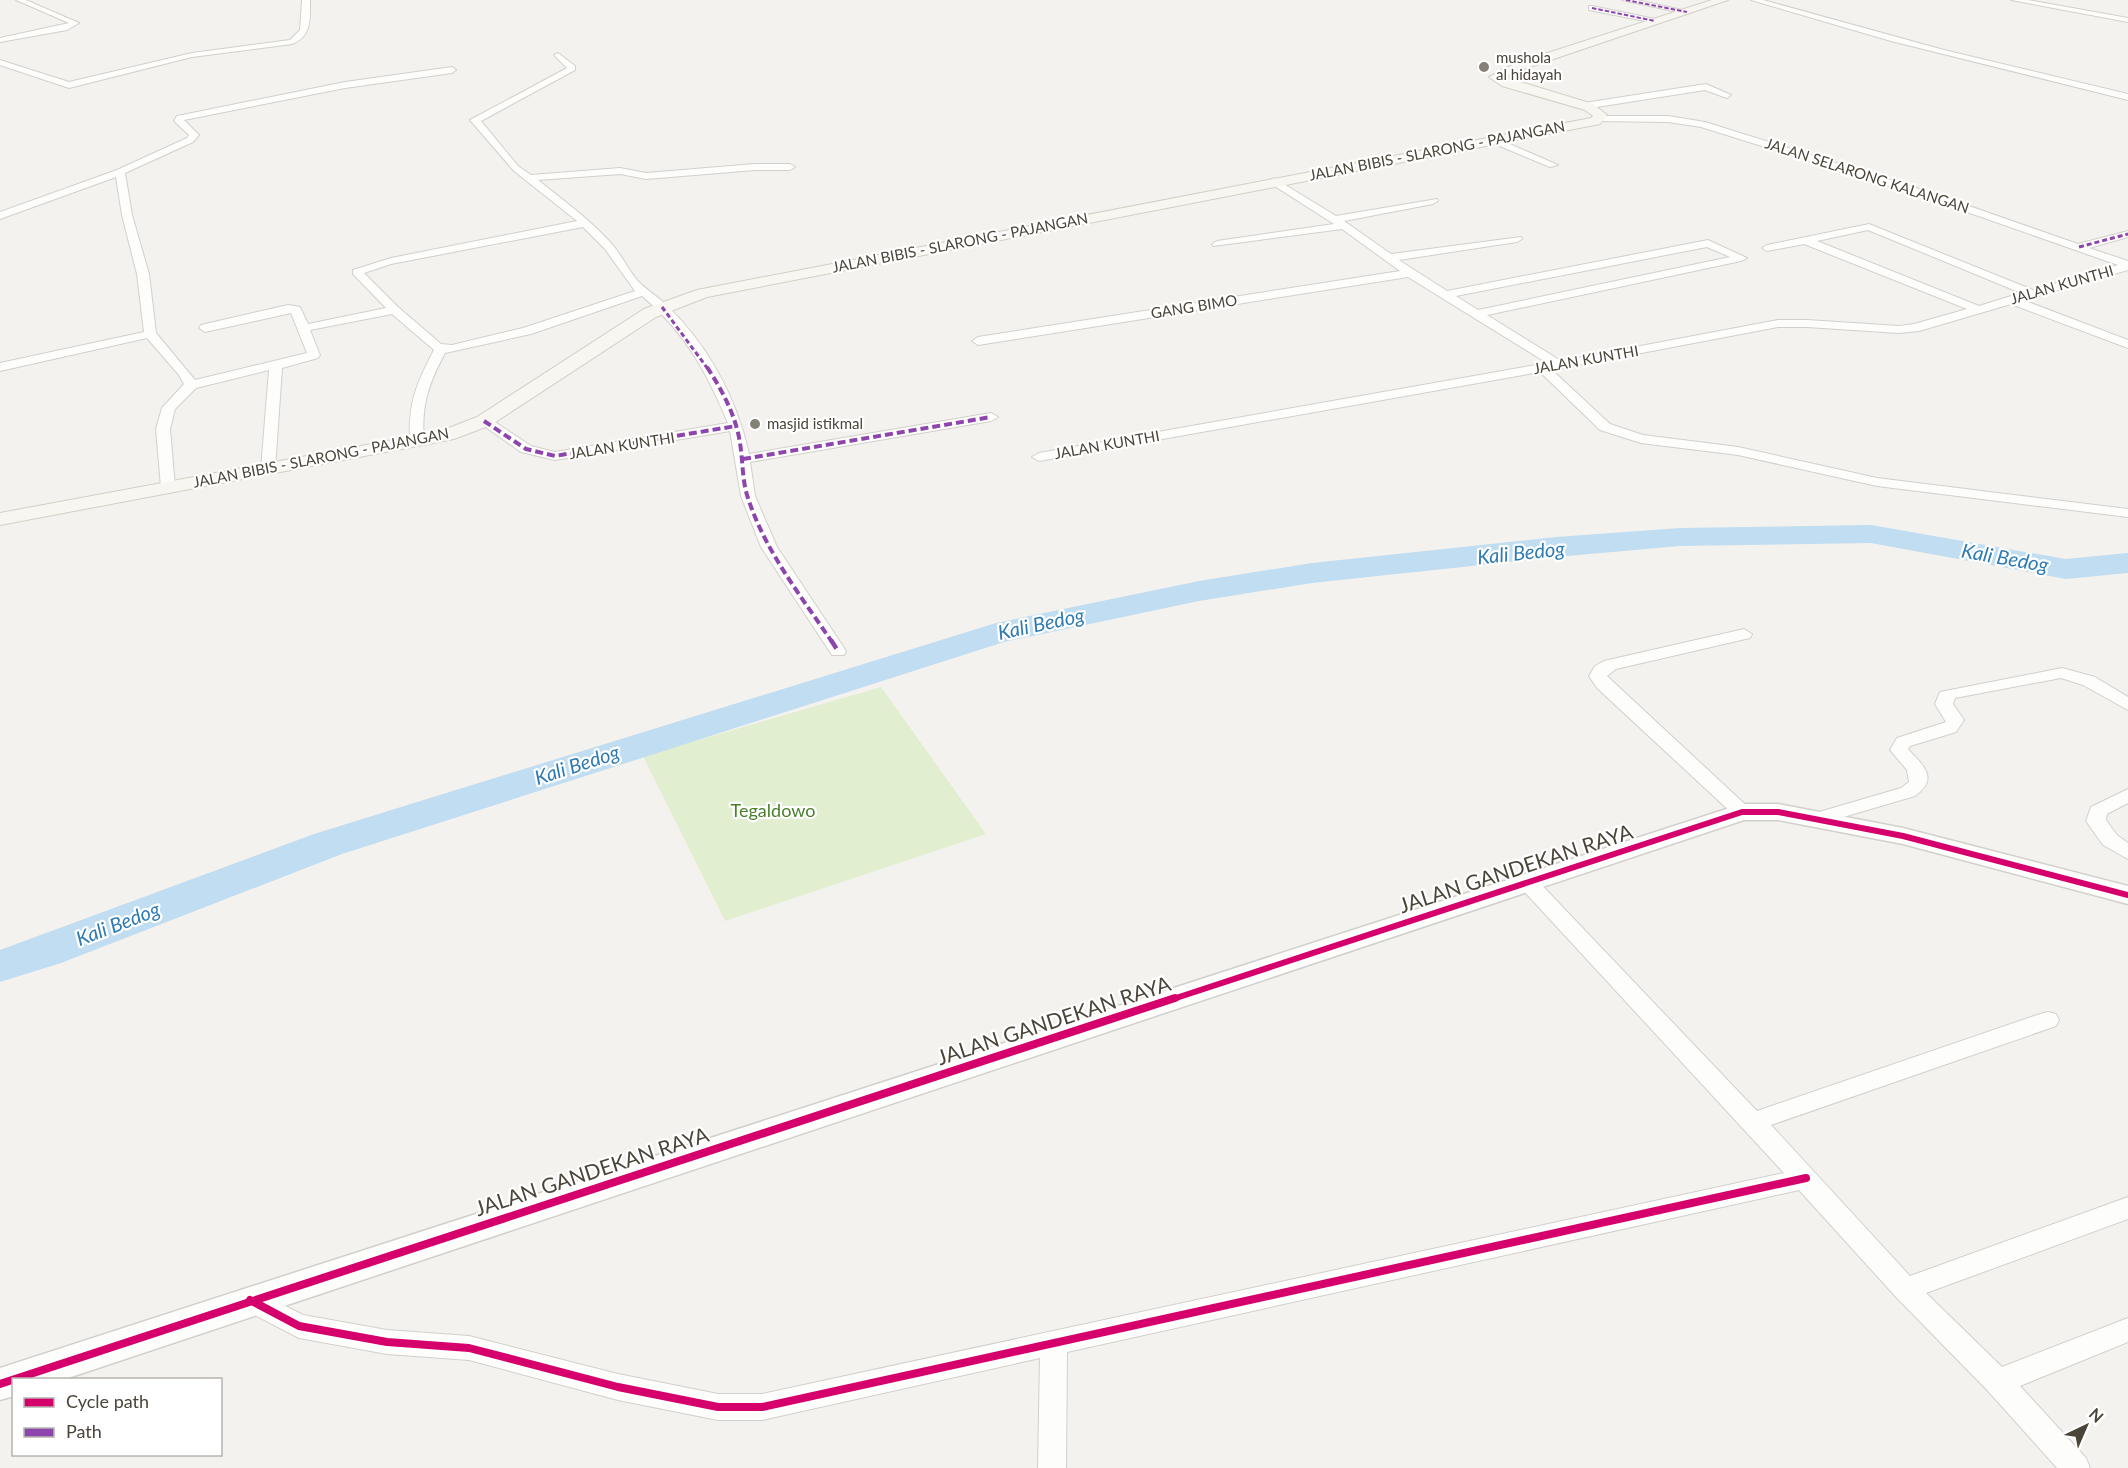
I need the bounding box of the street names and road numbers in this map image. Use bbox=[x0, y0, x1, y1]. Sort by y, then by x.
street label: JALAN BIBIS - SLARONG - PAJANGAN bbox=[1307, 116, 1566, 184]
street label: JALAN SELARONG KALANGAN bbox=[1763, 133, 1972, 217]
street label: JALAN BIBIS - SLARONG - PAJANGAN bbox=[830, 208, 1089, 276]
street label: JALAN KUNTHI bbox=[2008, 261, 2115, 307]
street label: GANG BIMO bbox=[1149, 290, 1238, 322]
street label: JALAN KUNTHI bbox=[1532, 341, 1640, 377]
street label: JALAN BIBIS - SLARONG - PAJANGAN bbox=[191, 423, 450, 491]
street label: JALAN KUNTHI bbox=[1053, 426, 1161, 462]
street label: JALAN KUNTHI bbox=[568, 428, 676, 462]
street label: JALAN GANDEKAN RAYA bbox=[1396, 818, 1636, 917]
street label: JALAN GANDEKAN RAYA bbox=[934, 970, 1174, 1069]
street label: JALAN GANDEKAN RAYA bbox=[472, 1121, 712, 1220]

